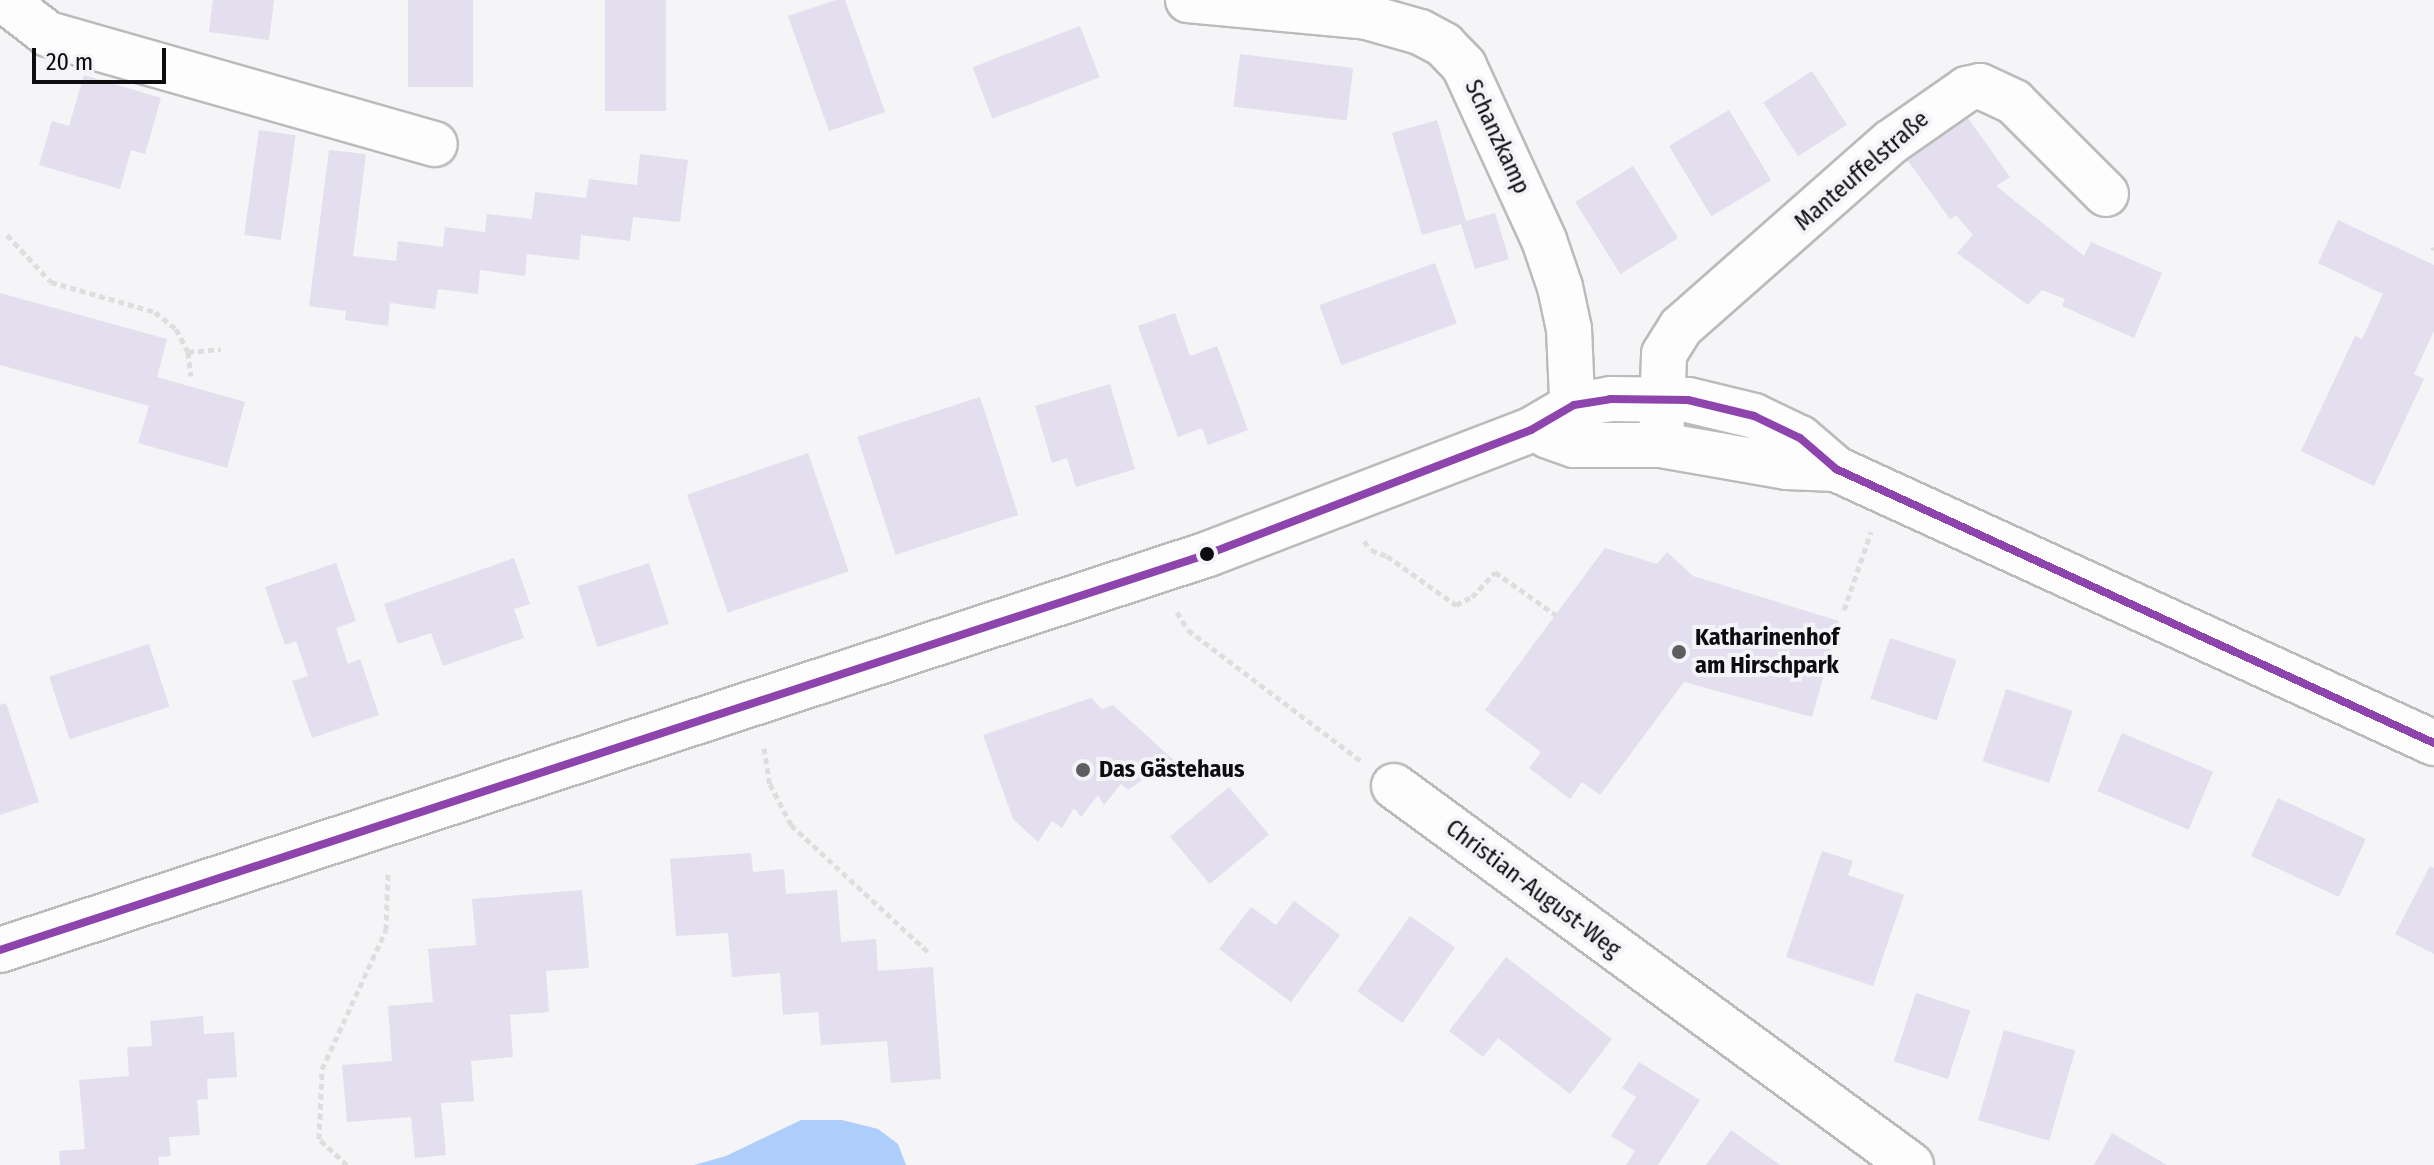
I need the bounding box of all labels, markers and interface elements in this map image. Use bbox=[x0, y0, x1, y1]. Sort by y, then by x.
scale bar bbox=[36, 32, 170, 82]
text: 20 m bbox=[46, 48, 93, 76]
street label: Schanzkamp bbox=[1458, 75, 1536, 199]
street label: Manteuffelstraße bbox=[1789, 105, 1935, 237]
unlabelled marker bbox=[1199, 546, 1215, 562]
place label: Katharinenhof am Hirschpark bbox=[1695, 624, 1839, 680]
marker: Katharinenhof am Hirschpark bbox=[1670, 643, 1688, 661]
place label: Das Gästehaus bbox=[1099, 756, 1244, 784]
marker: Das Gästehaus bbox=[1074, 761, 1092, 779]
street label: Christian-August-Weg bbox=[1440, 814, 1626, 964]

